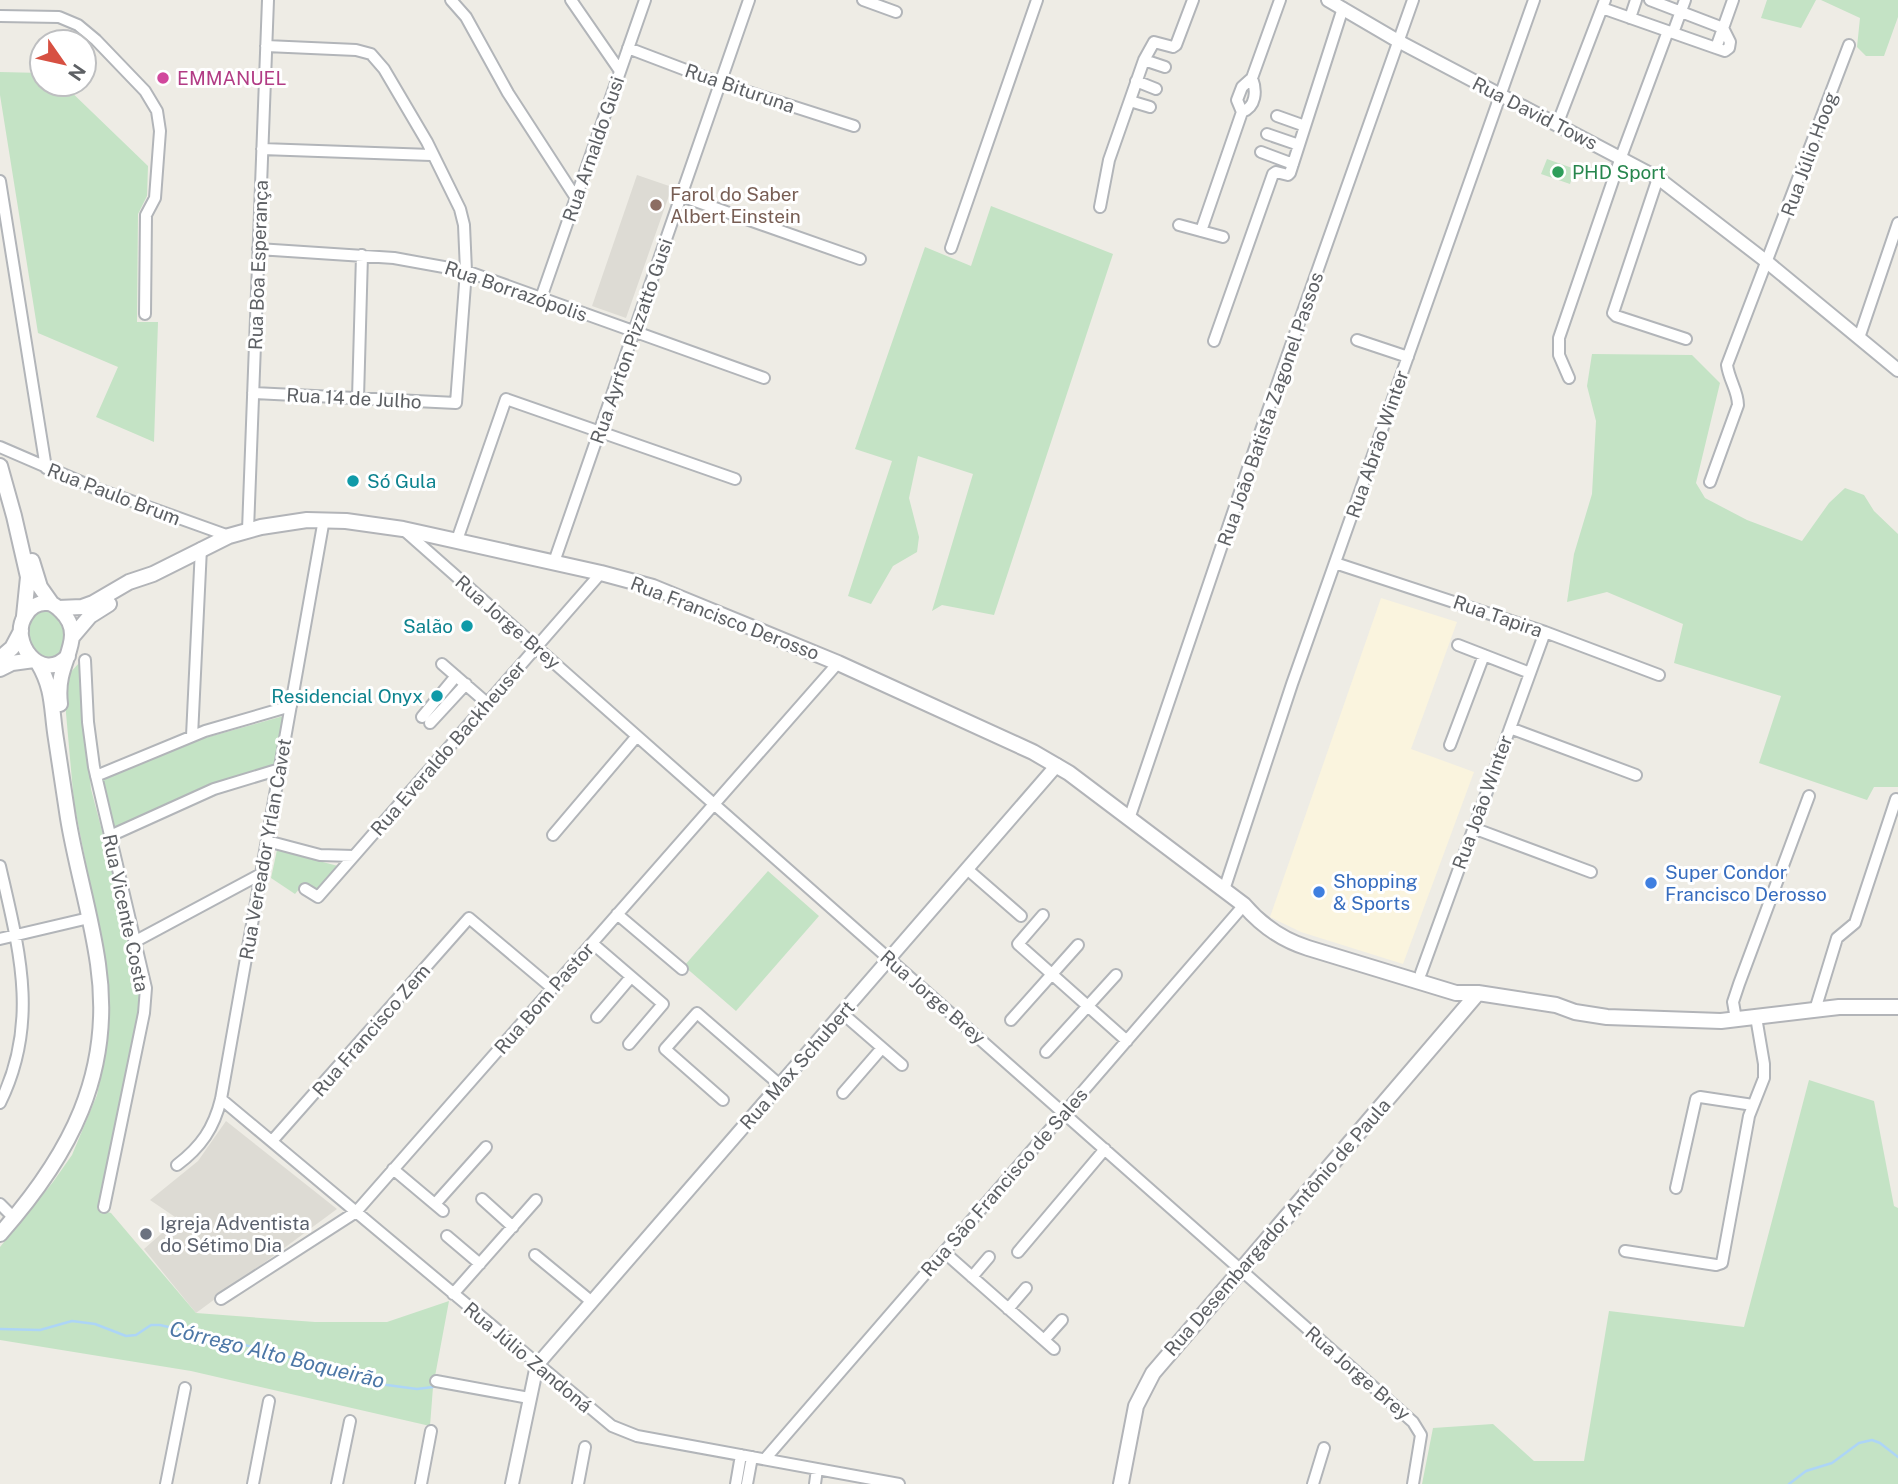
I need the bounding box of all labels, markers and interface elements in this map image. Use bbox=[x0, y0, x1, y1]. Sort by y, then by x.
north arrow bbox=[28, 28, 98, 98]
street label: Rua Bituruna bbox=[682, 59, 798, 117]
text: N bbox=[64, 60, 90, 85]
place label: EMMANUEL bbox=[177, 67, 287, 89]
marker: EMMANUEL bbox=[155, 70, 171, 86]
street label: Rua David Tows bbox=[1469, 72, 1601, 154]
street label: Rua Arnaldo Gusi bbox=[558, 73, 628, 225]
street label: Rua Júlio Hoog bbox=[1776, 89, 1842, 219]
place label: PHD Sport bbox=[1572, 161, 1666, 183]
marker: PHD Sport bbox=[1550, 164, 1566, 180]
street label: Rua Boa Esperança bbox=[244, 180, 272, 350]
place label: Farol do Saber Albert Einstein bbox=[670, 183, 801, 227]
marker: Farol do Saber Albert Einstein bbox=[648, 197, 664, 213]
street label: Rua Ayrton Pizzatto Gusi bbox=[586, 236, 676, 446]
street label: Rua Borrazópolis bbox=[442, 256, 590, 326]
street label: Rua João Batista Zagonel Passos bbox=[1213, 269, 1327, 549]
street label: Rua Abrão Winter bbox=[1341, 367, 1413, 521]
street label: Rua 14 de Julho bbox=[286, 383, 422, 413]
street label: Rua Paulo Brum bbox=[44, 459, 184, 529]
place label: Só Gula bbox=[367, 470, 436, 492]
marker: Só Gula bbox=[345, 473, 361, 489]
street label: Rua Jorge Brey bbox=[451, 571, 565, 673]
street label: Rua Francisco Derosso bbox=[627, 572, 823, 664]
street label: Rua Tapira bbox=[1450, 590, 1546, 642]
place label: Salão bbox=[403, 615, 453, 637]
marker: Salão bbox=[459, 618, 475, 634]
street label: Rua Everaldo Backheuser bbox=[366, 656, 530, 840]
place label: Residencial Onyx bbox=[271, 685, 423, 707]
marker: Residencial Onyx bbox=[429, 688, 445, 704]
street label: Rua João Winter bbox=[1448, 732, 1516, 872]
street label: Rua Vereador Yrlan Cavet bbox=[235, 737, 295, 961]
street label: Rua Vicente Costa bbox=[99, 832, 153, 994]
place label: Super Condor Francisco Derosso bbox=[1665, 861, 1827, 905]
place label: Shopping & Sports bbox=[1333, 870, 1418, 914]
marker: Super Condor Francisco Derosso bbox=[1643, 875, 1659, 891]
marker: Shopping & Sports bbox=[1311, 884, 1327, 900]
street label: Rua Bom Pastor bbox=[490, 938, 598, 1058]
street label: Rua Jorge Brey bbox=[876, 946, 990, 1048]
street label: Rua Francisco Zem bbox=[308, 959, 434, 1101]
street label: Rua Max Schubert bbox=[735, 996, 859, 1134]
street label: Rua São Francisco de Sales bbox=[916, 1083, 1092, 1281]
street label: Rua Desembargador Antônio de Paula bbox=[1159, 1094, 1395, 1360]
place label: Igreja Adventista do Sétimo Dia bbox=[160, 1212, 310, 1256]
marker: Igreja Adventista do Sétimo Dia bbox=[138, 1226, 154, 1242]
street label: Rua Júlio Zandoná bbox=[460, 1297, 596, 1417]
water label: Córrego Alto Boqueirão bbox=[167, 1316, 387, 1393]
street label: Rua Jorge Brey bbox=[1301, 1322, 1415, 1424]

